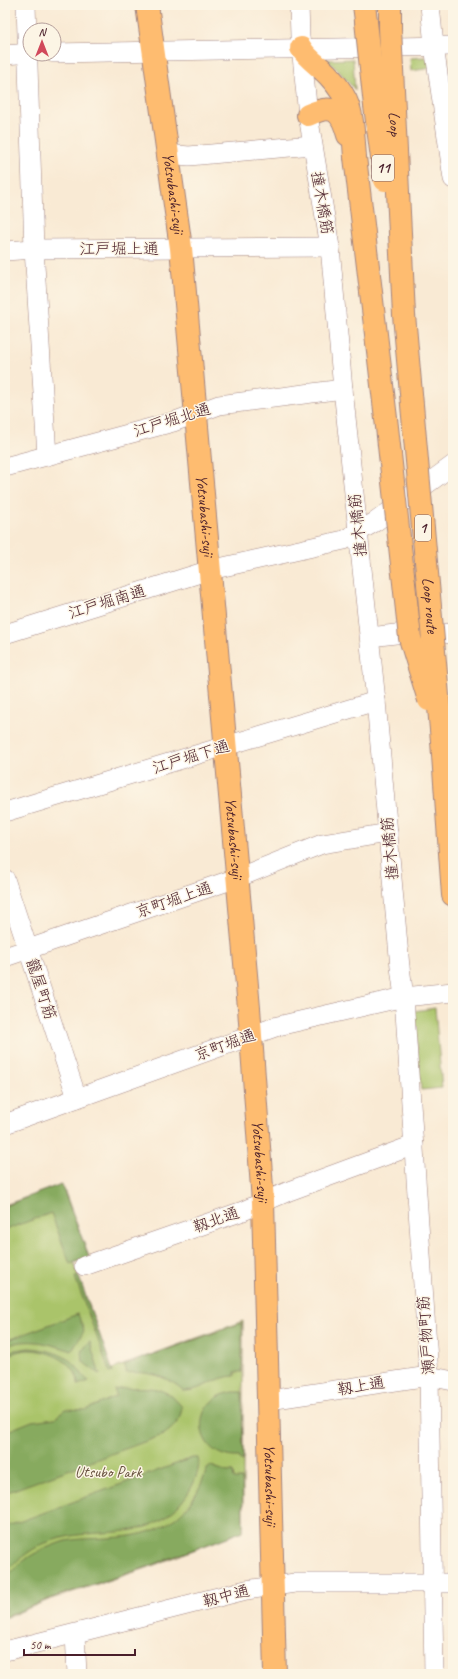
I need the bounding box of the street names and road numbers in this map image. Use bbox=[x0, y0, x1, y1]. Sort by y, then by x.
street label: Loop bbox=[384, 111, 405, 137]
street label: Yotsubashi-suji bbox=[158, 151, 189, 237]
road number: 11 bbox=[372, 155, 394, 181]
street label: 撞木橋筋 bbox=[307, 170, 337, 236]
street label: 江戸堀上通 bbox=[79, 239, 159, 259]
street label: 江戸堀北通 bbox=[131, 399, 213, 441]
street label: Yotsubashi-suji bbox=[191, 474, 219, 559]
street label: 撞木橋筋 bbox=[345, 492, 371, 558]
road number: 1 bbox=[415, 515, 431, 541]
street label: Loop route bbox=[417, 577, 443, 636]
street label: 江戸堀南通 bbox=[66, 581, 148, 623]
street label: 江戸堀下通 bbox=[150, 736, 232, 778]
street label: Yotsubashi-suji bbox=[220, 797, 248, 882]
street label: 撞木橋筋 bbox=[377, 815, 403, 881]
street label: 京町堀上通 bbox=[133, 878, 215, 922]
street label: 籠屋町筋 bbox=[22, 955, 60, 1023]
street label: 京町堀通 bbox=[192, 1025, 258, 1065]
street label: Yotsubashi-suji bbox=[247, 1120, 273, 1205]
street label: 靱北通 bbox=[190, 1203, 242, 1237]
street label: 瀬戸物町筋 bbox=[413, 1294, 439, 1376]
street label: 靱上通 bbox=[336, 1372, 386, 1400]
street label: Yotsubashi-suji bbox=[259, 1444, 281, 1528]
street label: 靱中通 bbox=[200, 1580, 252, 1612]

